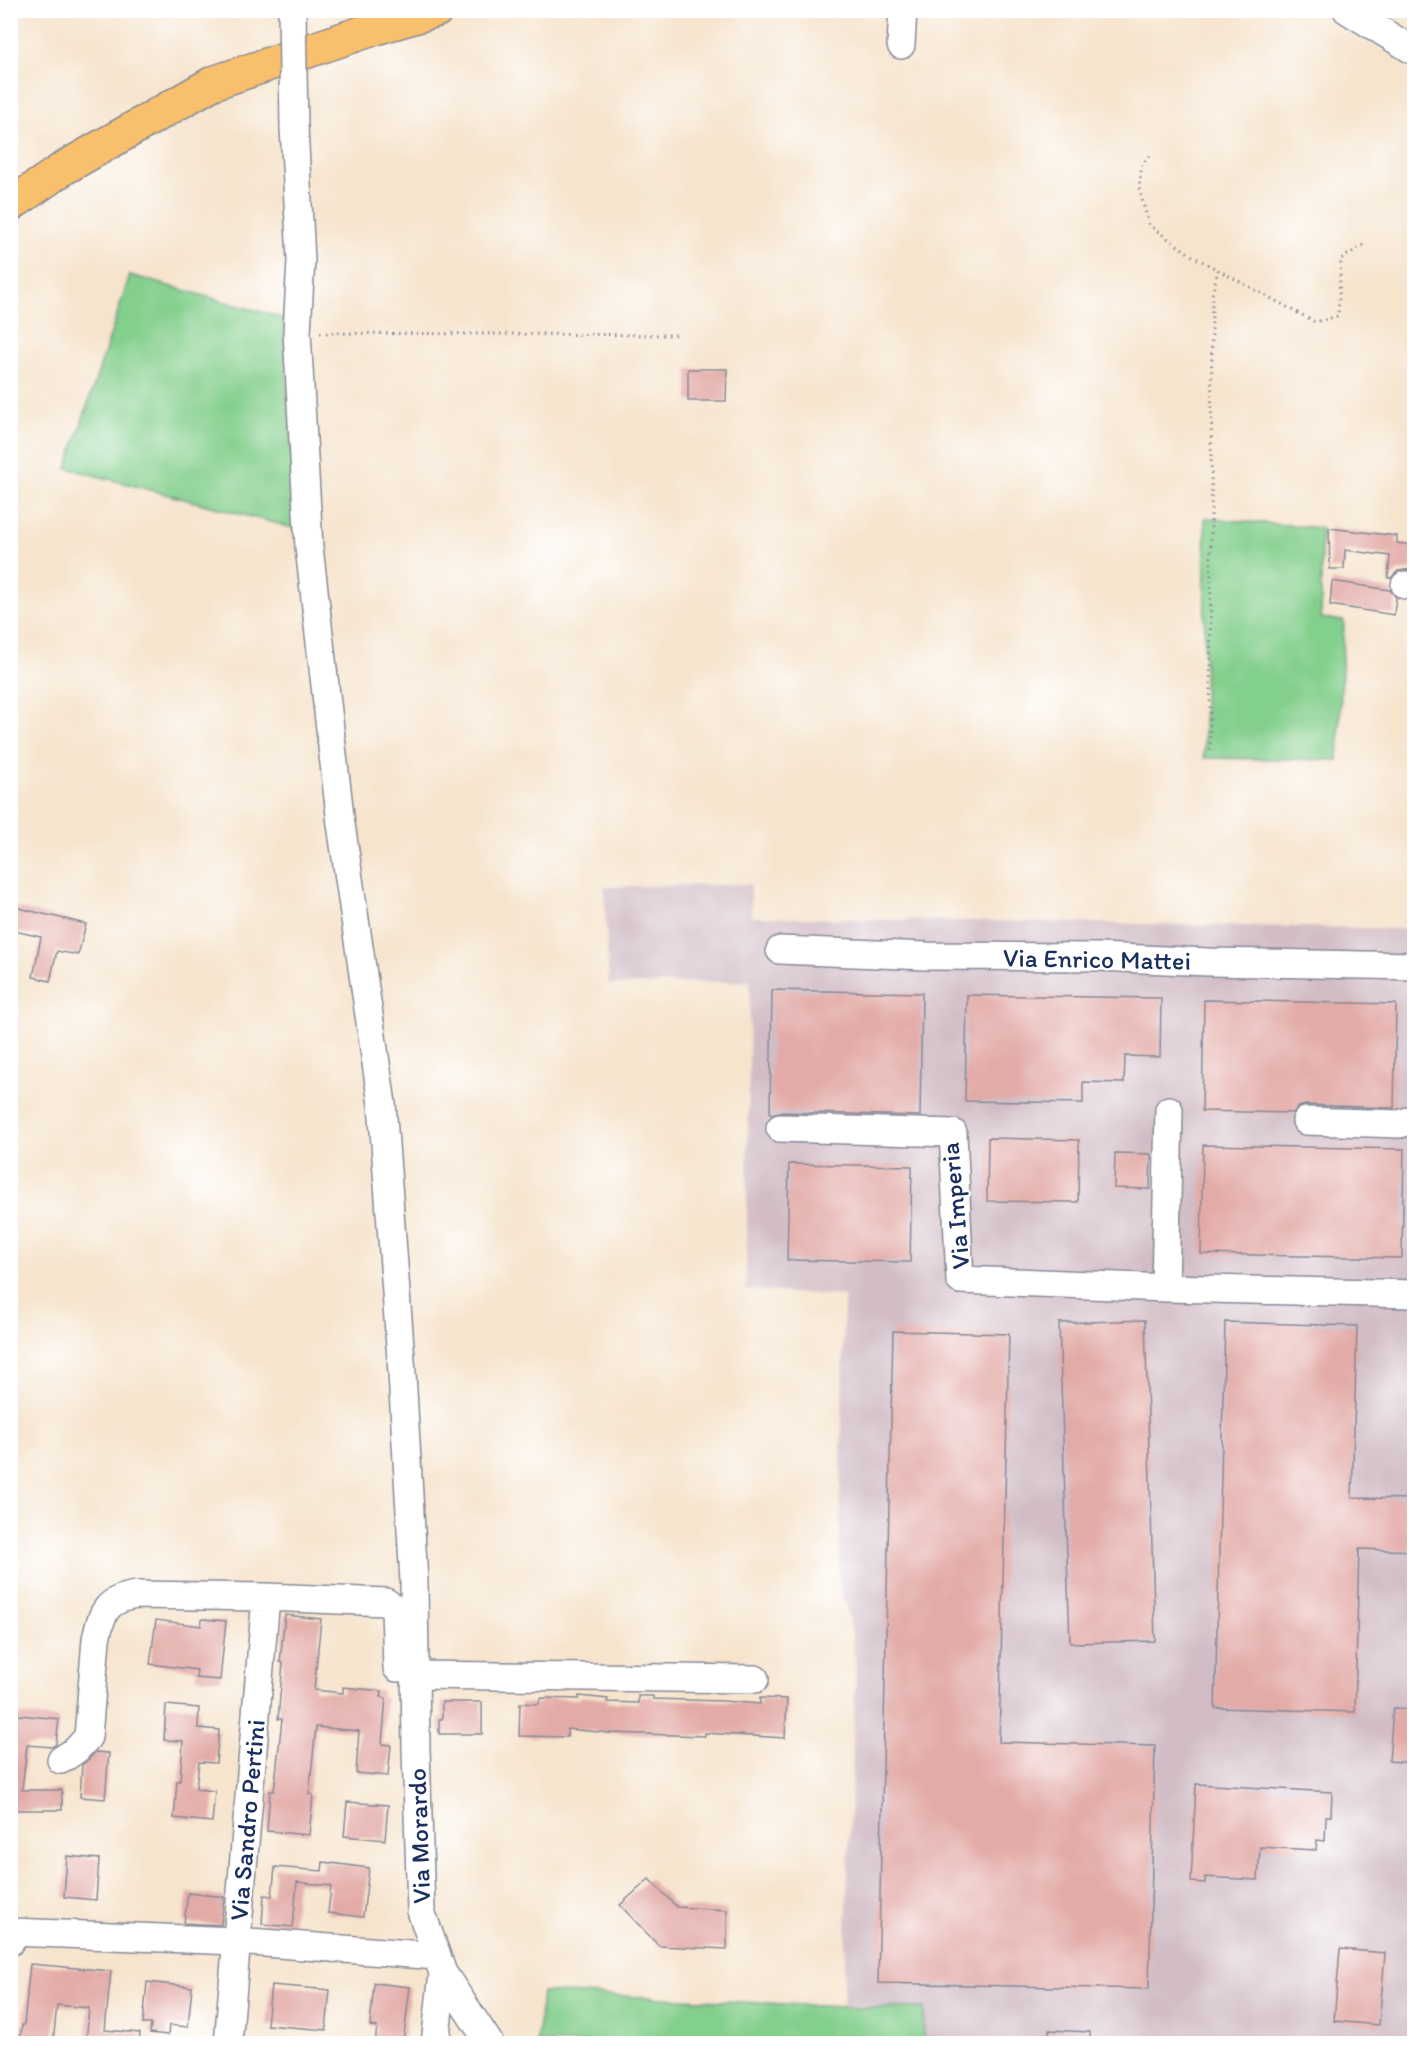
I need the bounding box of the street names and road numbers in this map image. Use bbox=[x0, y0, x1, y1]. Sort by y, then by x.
street label: Via Enrico Mattei bbox=[1003, 941, 1191, 977]
street label: Via Imperia bbox=[933, 1141, 976, 1271]
street label: Via Sandro Pertini bbox=[222, 1718, 272, 1922]
street label: Via Morardo bbox=[401, 1768, 437, 1904]

